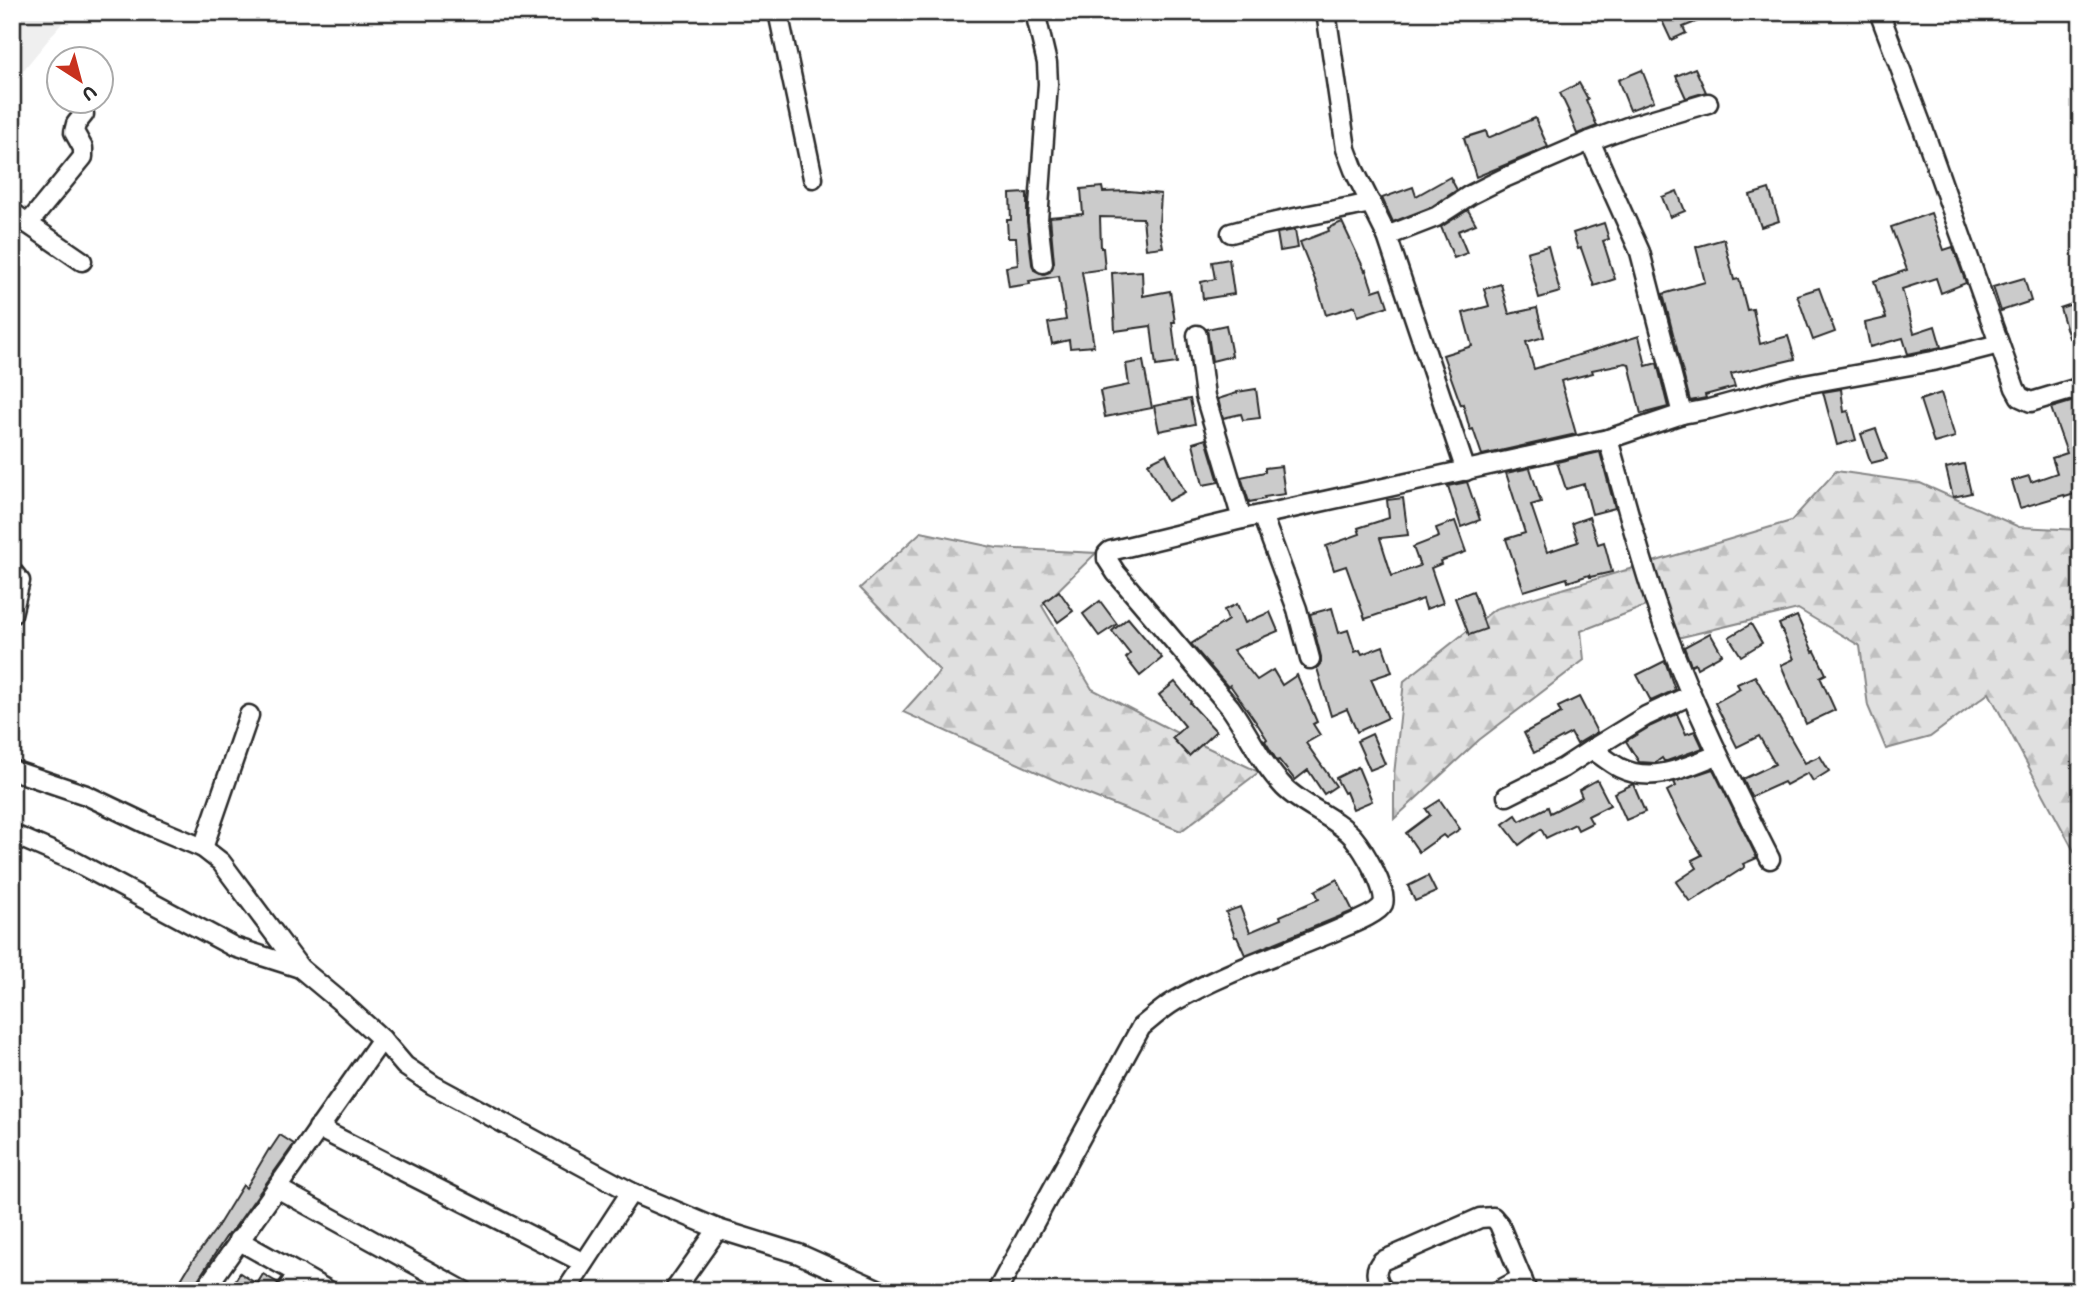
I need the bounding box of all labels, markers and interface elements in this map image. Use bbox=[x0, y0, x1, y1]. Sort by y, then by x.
north arrow bbox=[46, 46, 116, 116]
text: U bbox=[78, 80, 102, 106]

